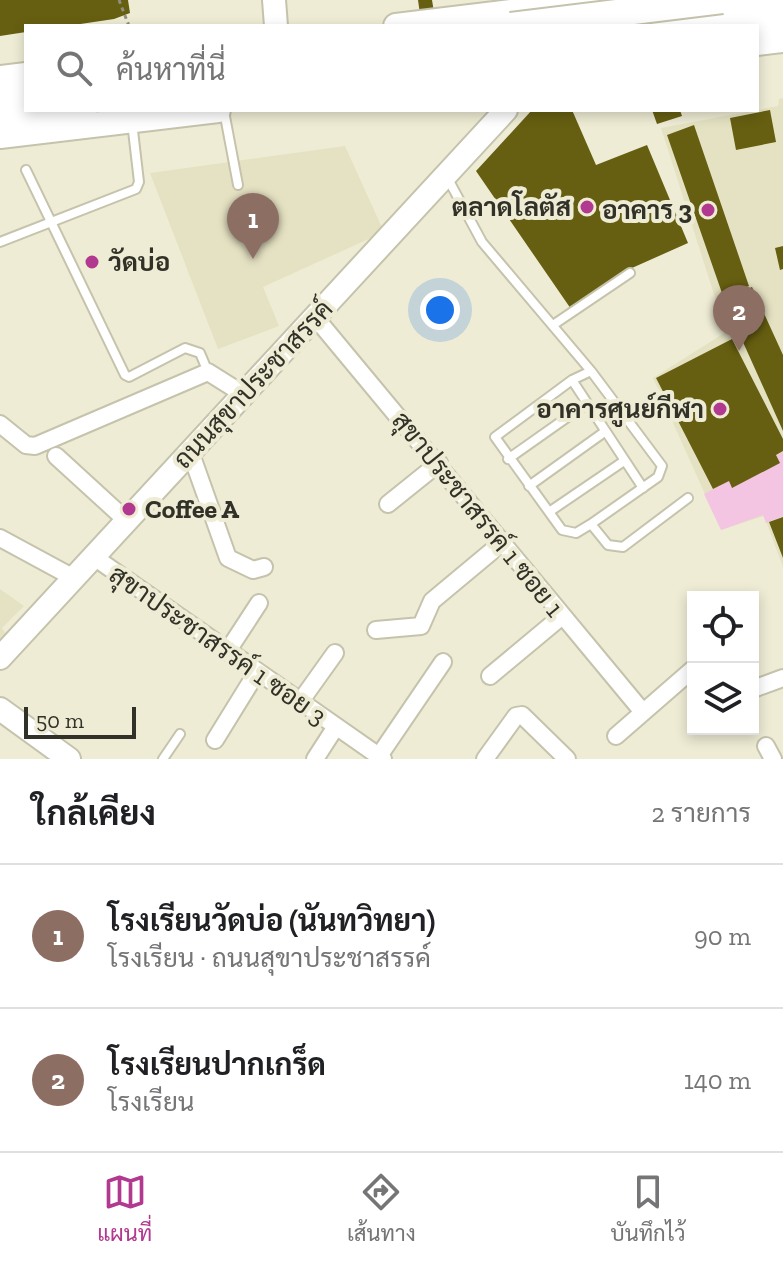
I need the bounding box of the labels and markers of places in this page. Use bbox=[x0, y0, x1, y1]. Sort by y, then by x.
place label: ตลาดโลตัส bbox=[452, 190, 571, 223]
pin: 1 bbox=[227, 193, 279, 259]
place label: อาคาร 3 bbox=[602, 194, 692, 226]
marker: ตลาดโลตัส bbox=[578, 198, 596, 216]
marker: อาคาร 3 bbox=[699, 201, 717, 219]
place label: วัดบ่อ bbox=[108, 246, 170, 278]
marker: วัดบ่อ bbox=[83, 253, 101, 271]
pin: 2 bbox=[713, 285, 765, 351]
place label: อาคารศูนย์กีฬา bbox=[536, 392, 704, 427]
marker: อาคารศูนย์กีฬา bbox=[711, 400, 729, 418]
place label: Coffee A bbox=[145, 493, 239, 525]
marker: Coffee A bbox=[120, 500, 138, 518]

